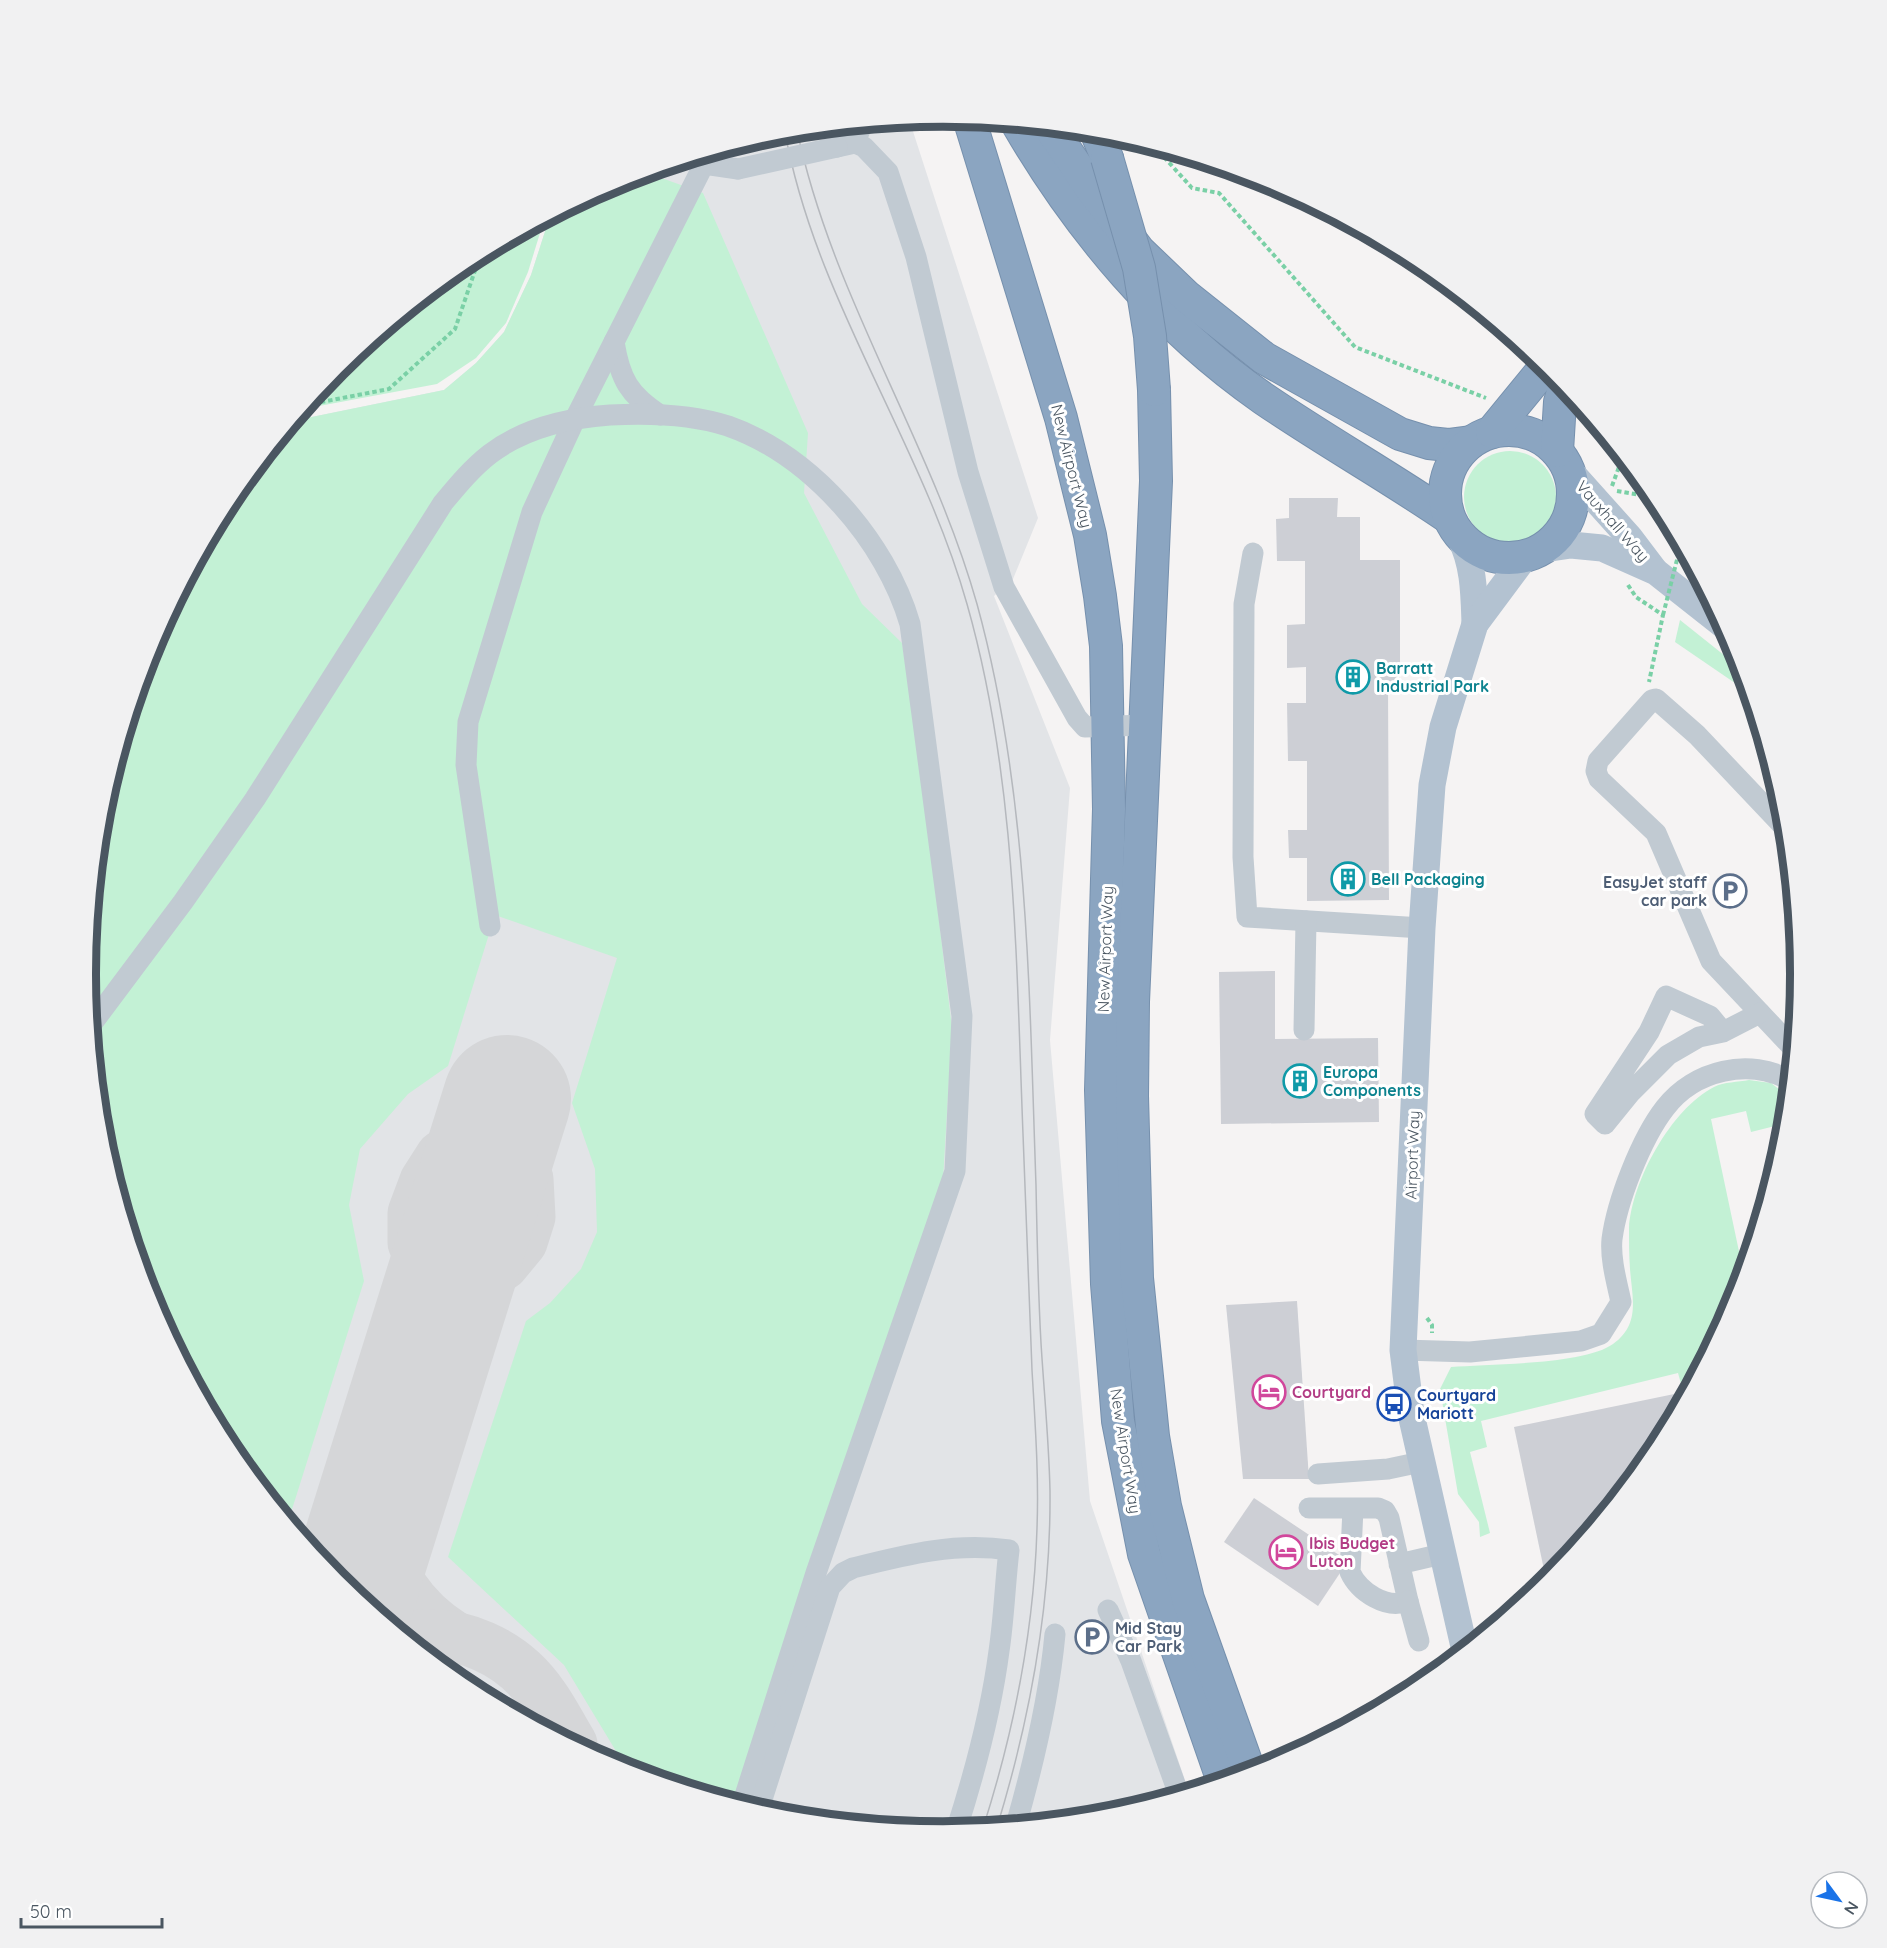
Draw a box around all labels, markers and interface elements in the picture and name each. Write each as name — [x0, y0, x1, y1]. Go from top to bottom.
street label: New Airport Way — [1047, 402, 1097, 530]
street label: Vauxhall Way — [1572, 476, 1654, 566]
place label: Barratt Industrial Park — [1376, 658, 1489, 696]
building icon: Barratt Industrial Park — [1335, 659, 1371, 695]
building icon: Bell Packaging — [1330, 861, 1366, 897]
place label: Bell Packaging — [1371, 869, 1485, 889]
place label: EasyJet staff car park — [1603, 872, 1707, 910]
parking icon: EasyJet staff car park — [1712, 873, 1748, 909]
street label: New Airport Way — [1093, 885, 1117, 1013]
place label: Europa Components — [1323, 1062, 1421, 1100]
building icon: Europa Components — [1282, 1063, 1318, 1099]
street label: Airport Way — [1400, 1110, 1424, 1200]
hotel icon: Courtyard — [1251, 1374, 1287, 1410]
place label: Courtyard — [1292, 1382, 1371, 1402]
place label: Courtyard Mariott — [1417, 1385, 1496, 1423]
bus stop icon: Courtyard Mariott — [1376, 1386, 1412, 1422]
street label: New Airport Way — [1106, 1387, 1146, 1515]
place label: Ibis Budget Luton — [1309, 1533, 1395, 1571]
hotel icon: Ibis Budget Luton — [1268, 1534, 1304, 1570]
place label: Mid Stay Car Park — [1115, 1618, 1182, 1656]
parking icon: Mid Stay Car Park — [1074, 1619, 1110, 1655]
north arrow — [1809, 1870, 1869, 1930]
scale bar — [21, 1891, 162, 1929]
text: N — [1840, 1898, 1863, 1919]
text: 50 m — [30, 1900, 72, 1923]

